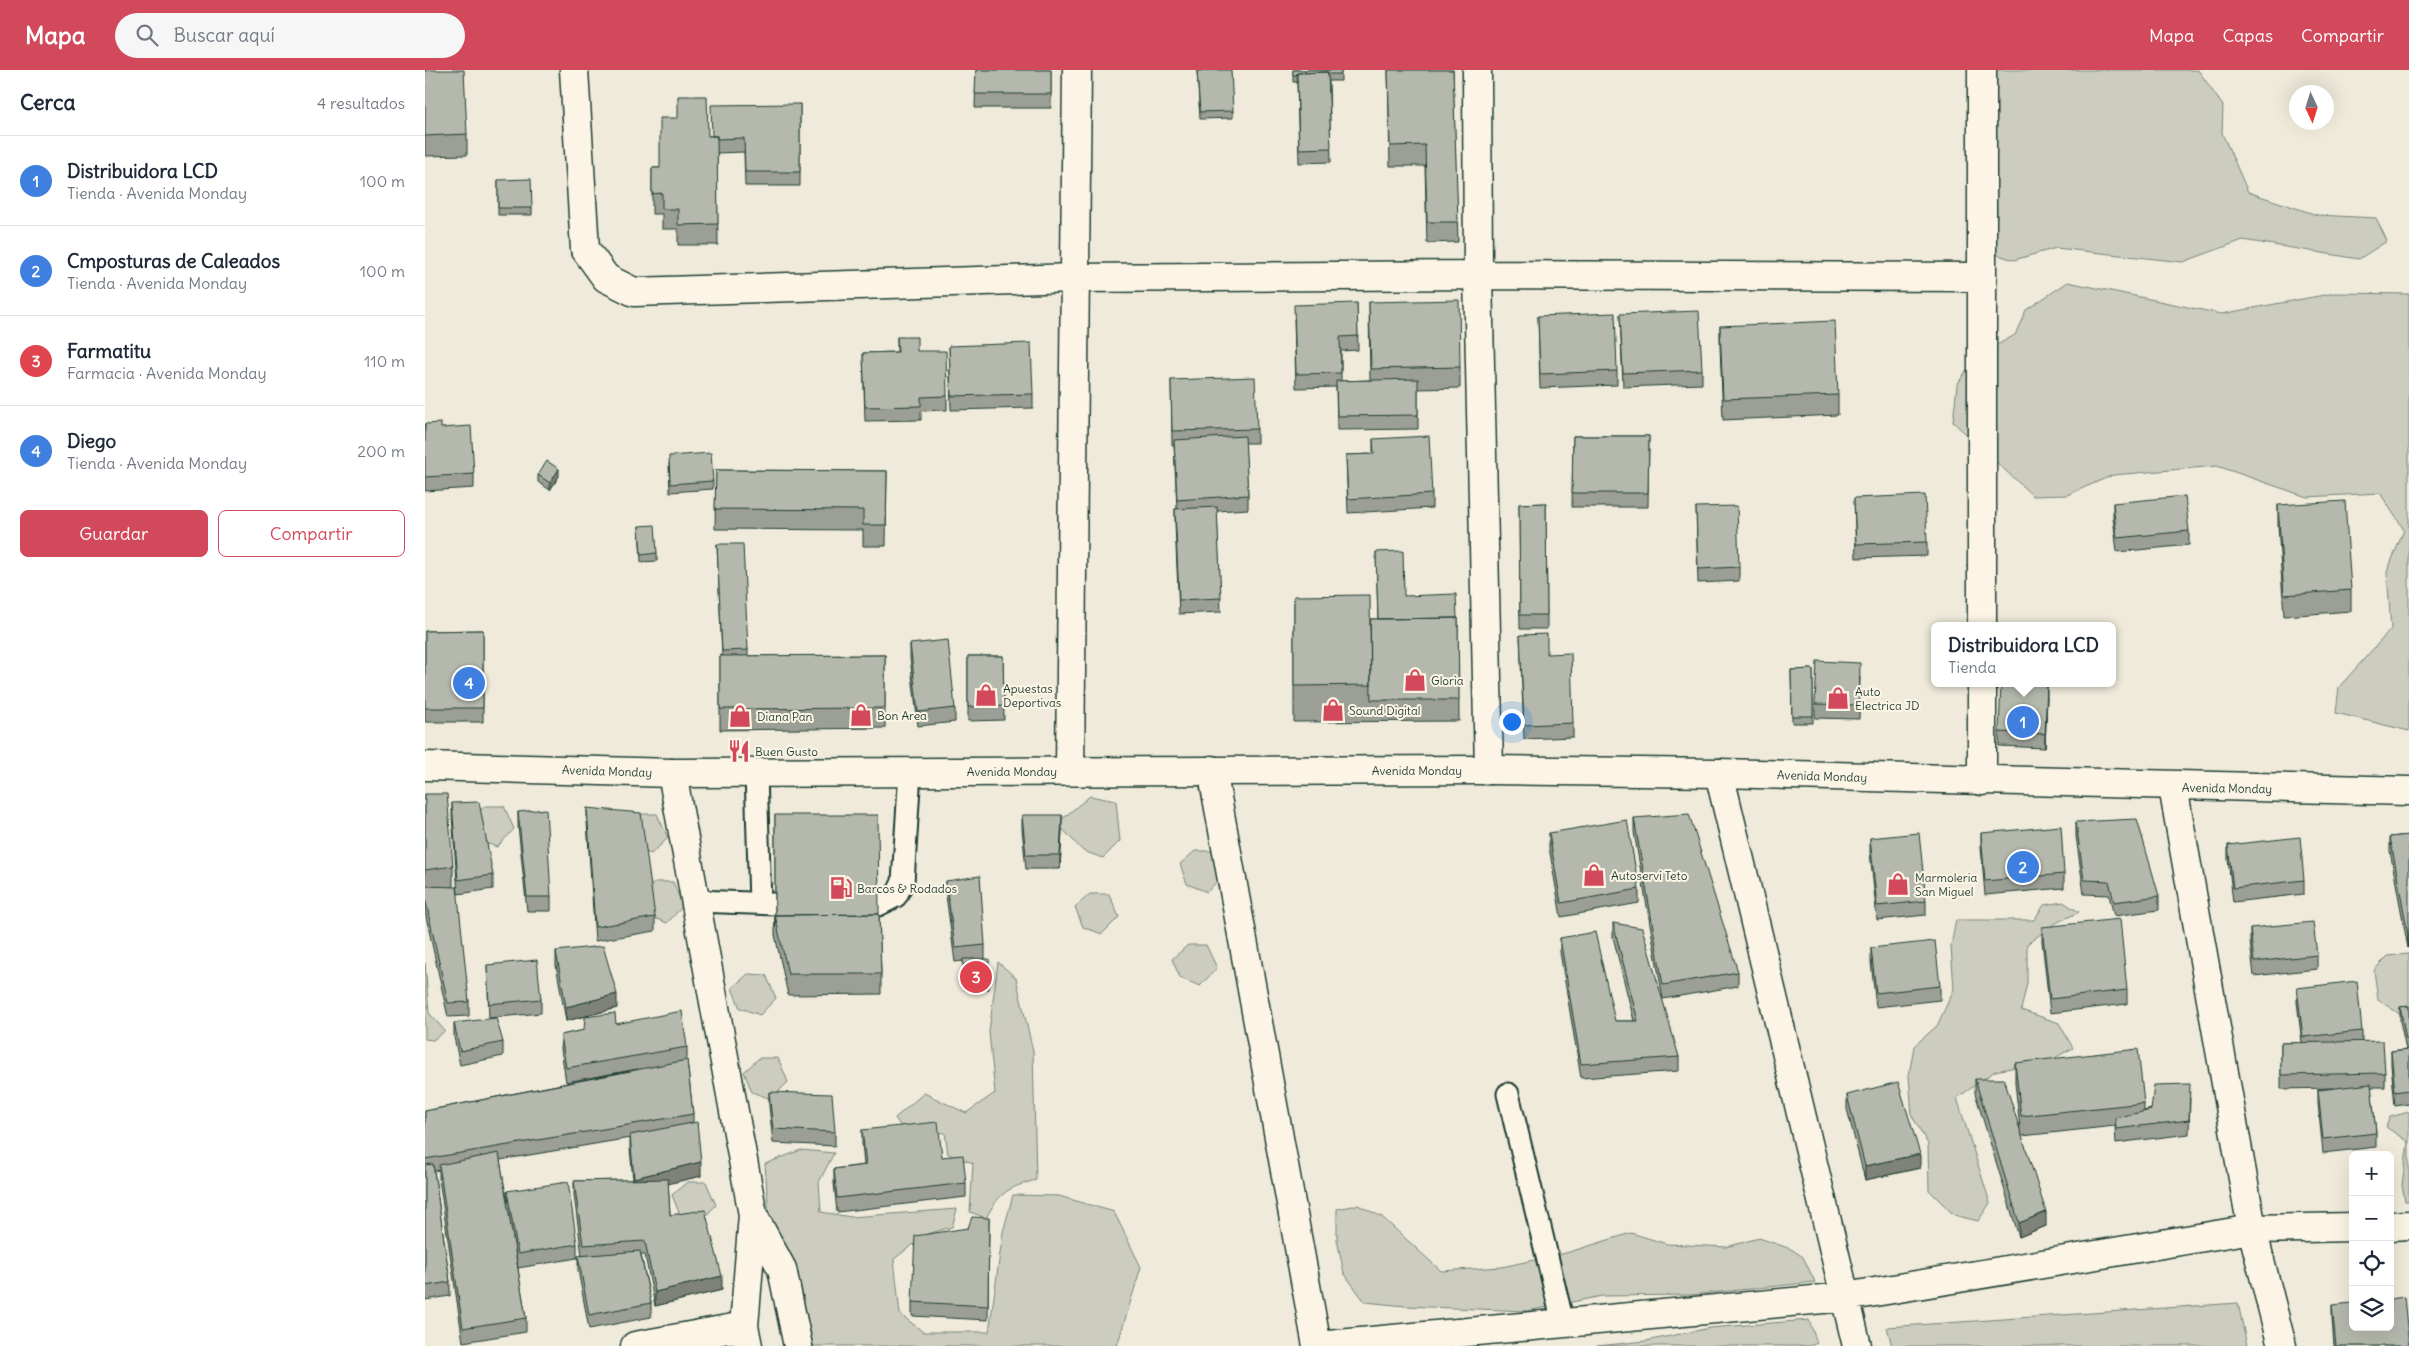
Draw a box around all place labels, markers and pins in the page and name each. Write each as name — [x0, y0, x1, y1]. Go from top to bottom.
pin: 4 — [453, 664, 485, 702]
shop icon: Gloria — [1402, 667, 1428, 693]
place label: Gloria — [1431, 673, 1464, 688]
place label: Apuestas Deportivas — [1003, 681, 1061, 710]
shop icon: Apuestas Deportivas — [973, 682, 999, 708]
place label: Auto Electrica JD — [1855, 684, 1919, 713]
shop icon: Auto Electrica JD — [1825, 685, 1851, 711]
shop icon: Sound Digital — [1320, 697, 1346, 723]
shop icon: Bon Area — [848, 702, 874, 728]
shop icon: Diana Pan — [727, 703, 753, 729]
place label: Sound Digital — [1349, 703, 1420, 718]
pin: 1 — [2007, 703, 2039, 741]
place label: Bon Area — [877, 708, 927, 723]
place label: Diana Pan — [757, 709, 812, 724]
restaurant icon: Buen Gusto — [726, 738, 752, 764]
place label: Buen Gusto — [755, 744, 818, 759]
pin: 2 — [2007, 848, 2039, 886]
shop icon: Autoservi Teto — [1581, 862, 1607, 888]
place label: Autoservi Teto — [1611, 868, 1688, 883]
place label: Marmoleria San Miguel — [1915, 870, 1977, 899]
shop icon: Marmoleria San Miguel — [1885, 871, 1911, 897]
fuel station icon: Barcos & Rodados — [828, 875, 854, 901]
place label: Barcos & Rodados — [857, 881, 957, 896]
pin: 3 — [960, 958, 992, 996]

